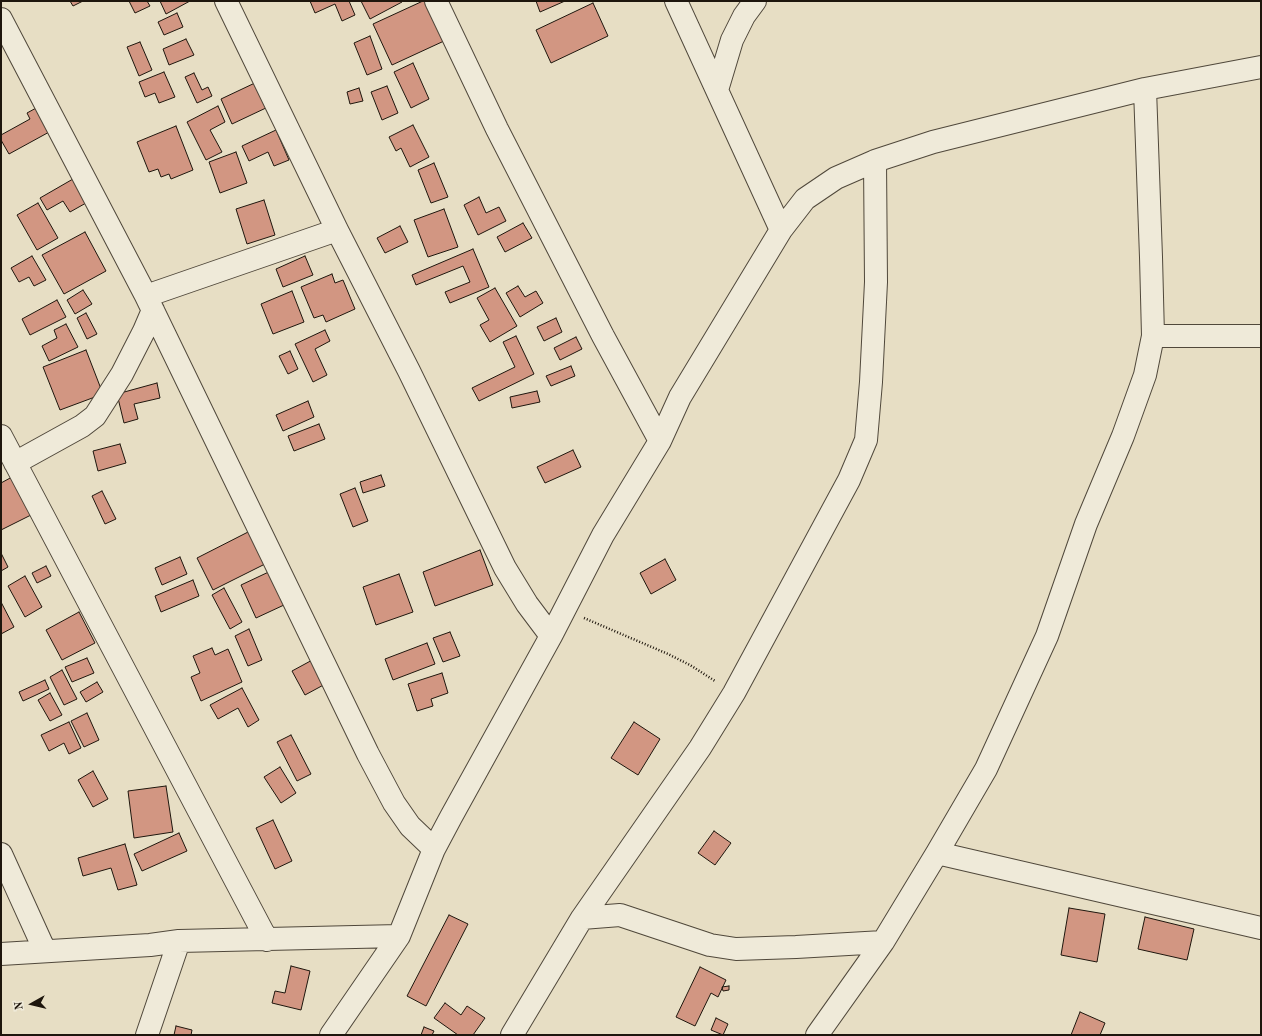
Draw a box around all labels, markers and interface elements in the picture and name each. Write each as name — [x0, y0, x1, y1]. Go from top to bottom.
north arrow — [12, 984, 52, 1024]
text: N — [14, 1001, 26, 1011]

